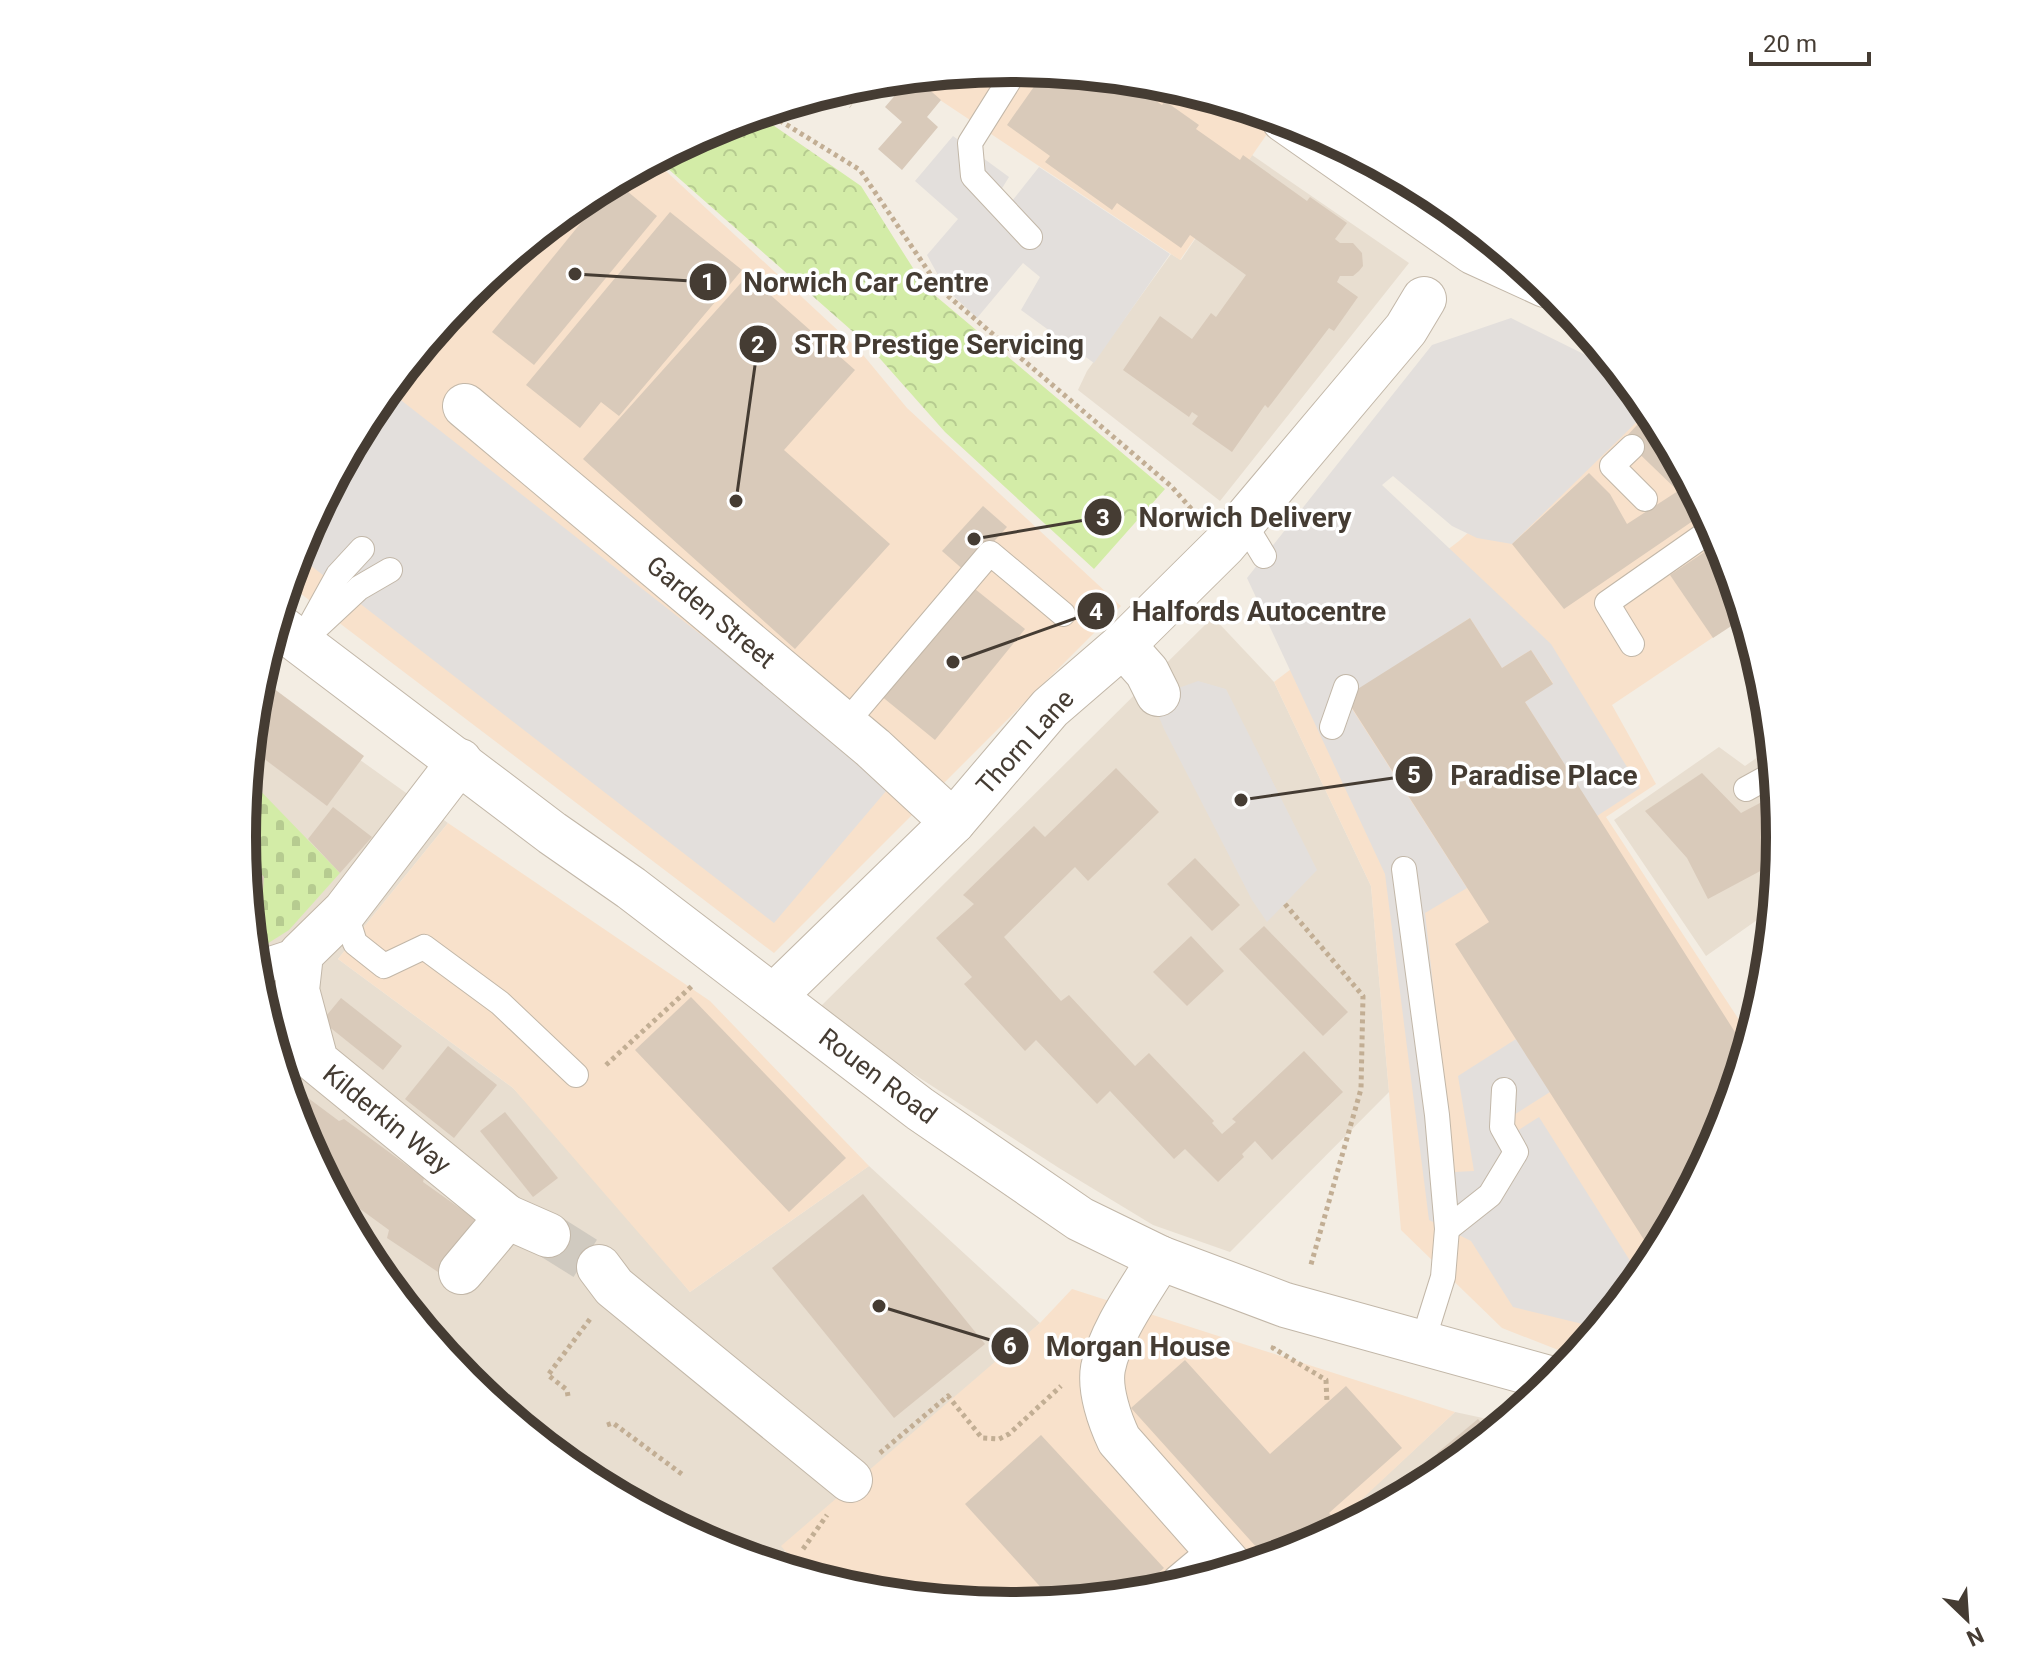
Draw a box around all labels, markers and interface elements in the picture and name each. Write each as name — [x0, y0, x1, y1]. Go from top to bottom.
scale bar — [1751, 16, 1869, 66]
text: 20 m — [1763, 30, 1817, 58]
callout: Norwich Car Centre — [688, 256, 1005, 308]
text: Norwich Car Centre — [743, 266, 989, 299]
text: 1 — [701, 268, 715, 296]
callout: STR Prestige Servicing — [738, 318, 1100, 370]
text: STR Prestige Servicing — [794, 328, 1084, 361]
text: 2 — [751, 331, 765, 359]
callout: Norwich Delivery — [1083, 491, 1368, 543]
text: Norwich Delivery — [1138, 501, 1352, 534]
text: 3 — [1096, 504, 1110, 532]
street label: Garden Street — [641, 550, 781, 674]
callout: Halfords Autocentre — [1076, 585, 1402, 637]
text: Halfords Autocentre — [1132, 595, 1386, 628]
text: 4 — [1089, 598, 1103, 626]
street label: Thorn Lane — [970, 683, 1080, 801]
callout: Paradise Place — [1394, 749, 1653, 801]
text: Paradise Place — [1450, 759, 1638, 792]
text: 5 — [1407, 761, 1421, 789]
street label: Rouen Road — [813, 1022, 943, 1130]
street label: Kilderkin Way — [317, 1058, 457, 1180]
callout: Morgan House — [990, 1320, 1246, 1372]
text: Morgan House — [1046, 1330, 1230, 1363]
text: 6 — [1003, 1332, 1017, 1360]
north arrow — [1927, 1579, 2007, 1659]
text: N — [1963, 1622, 1988, 1651]

